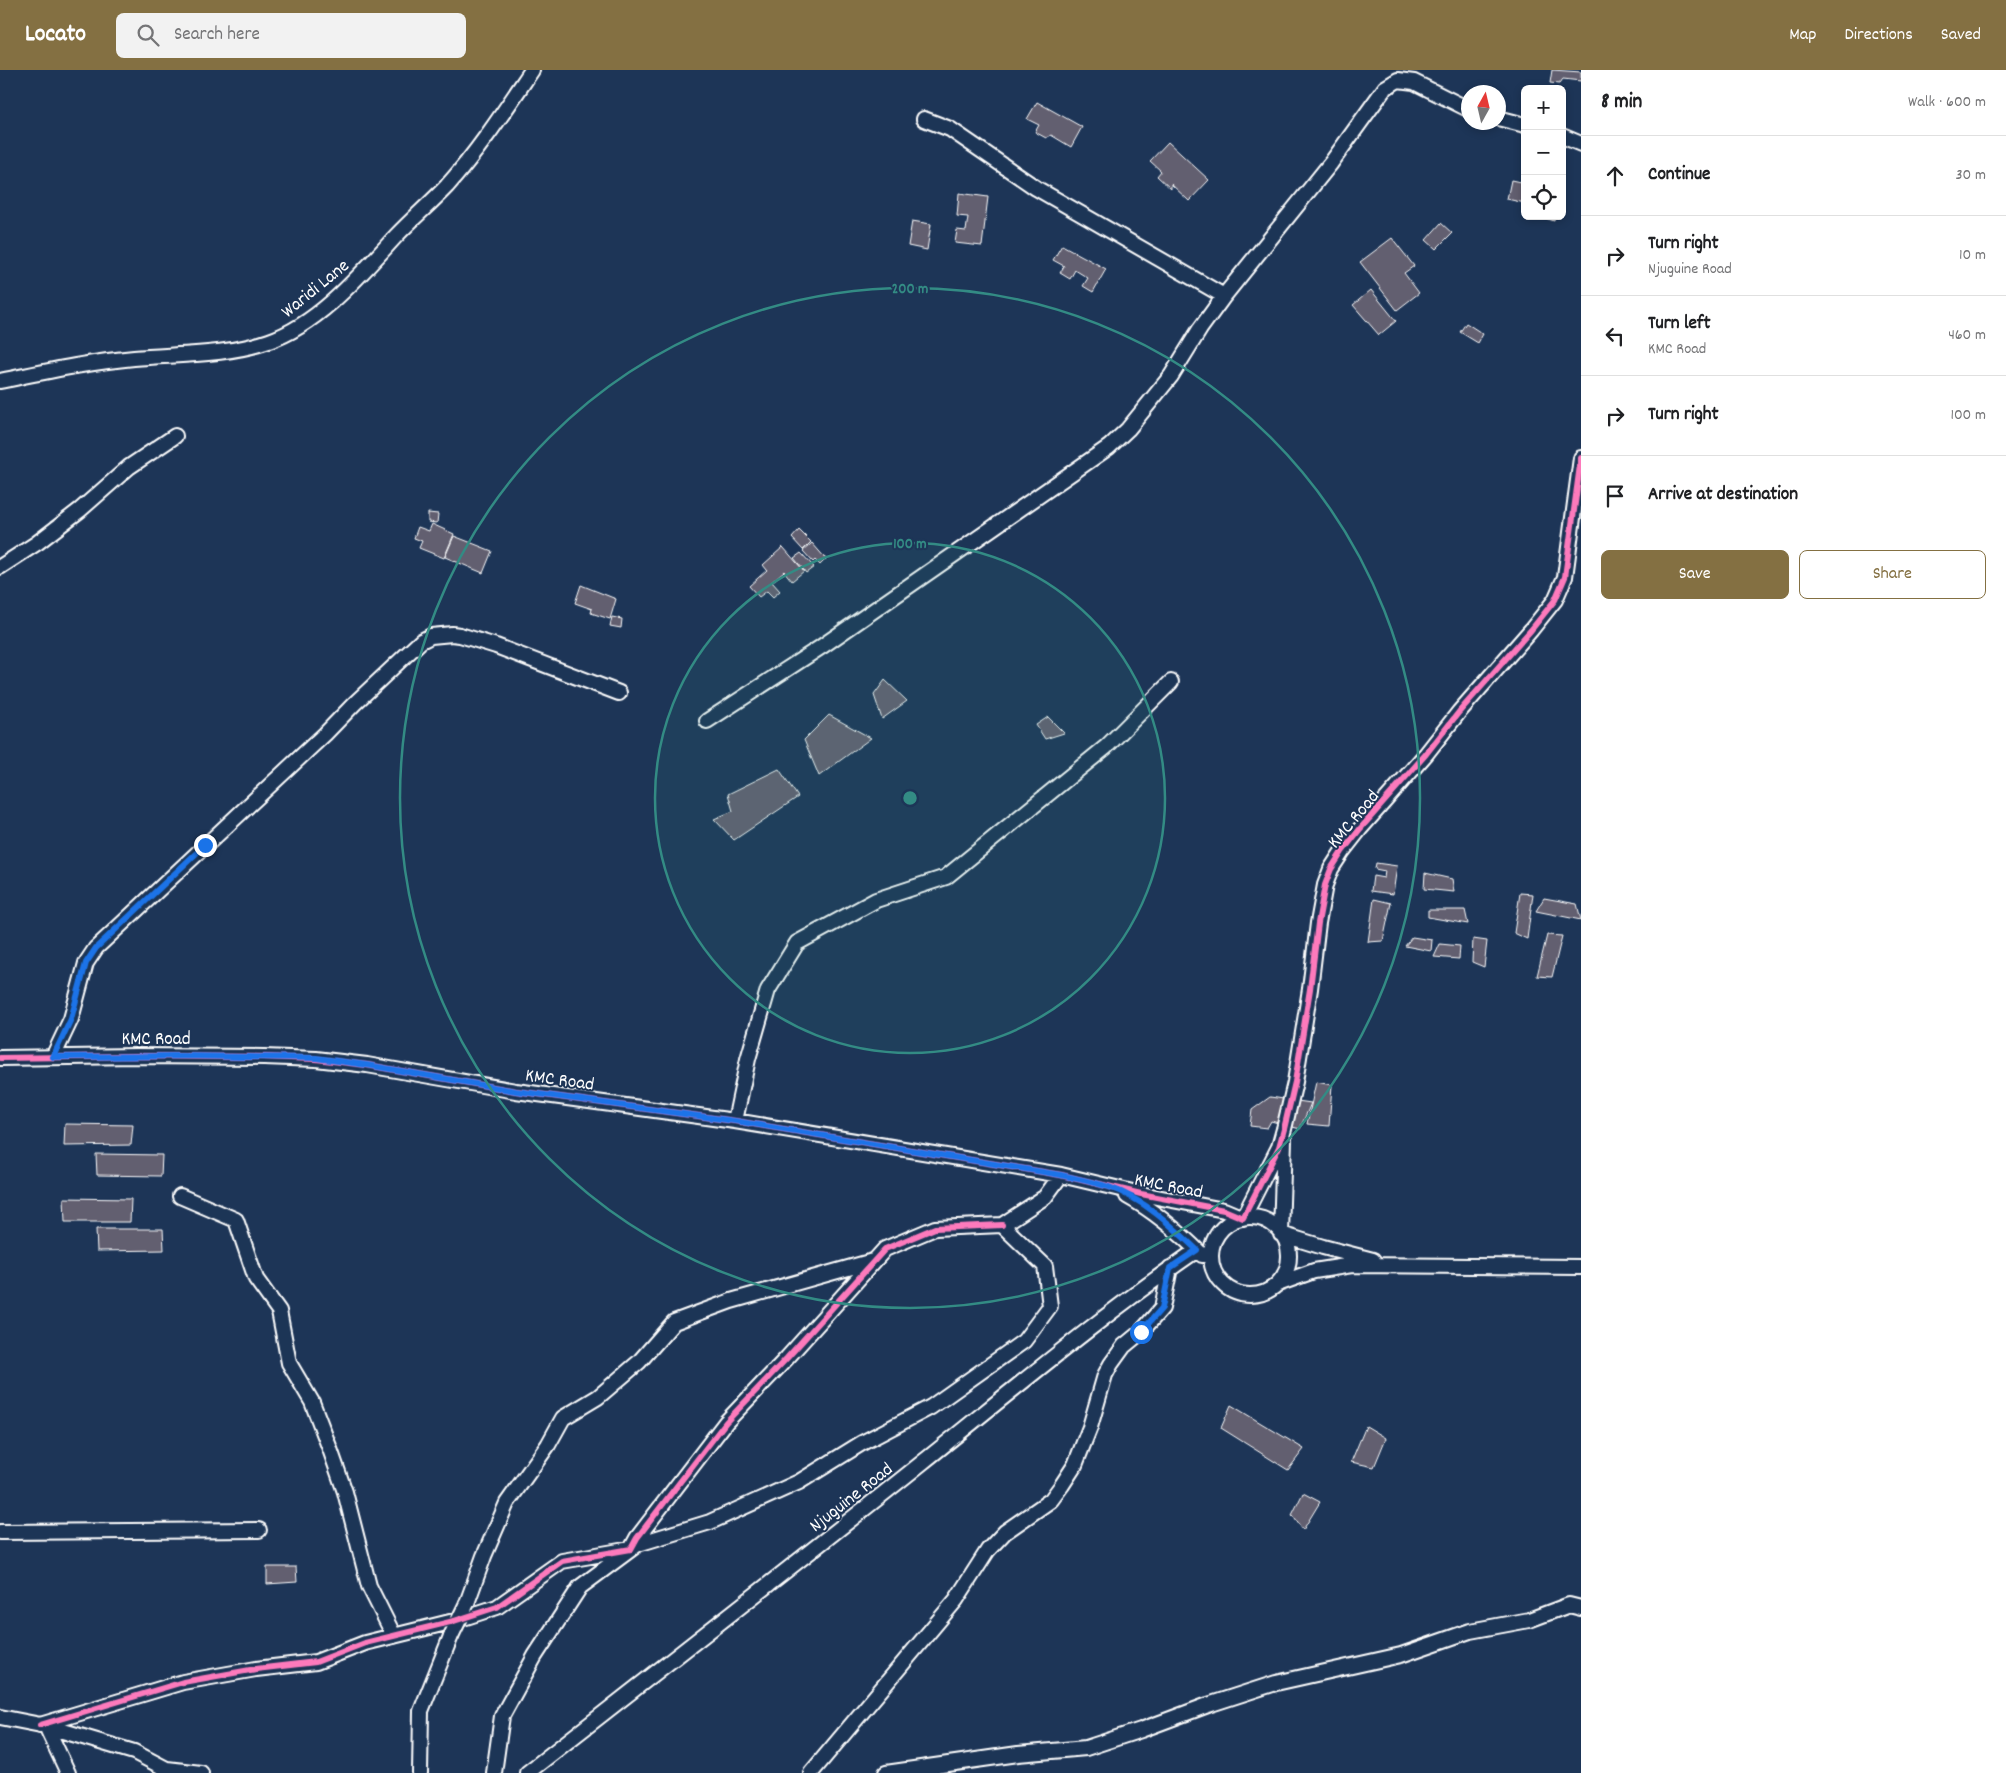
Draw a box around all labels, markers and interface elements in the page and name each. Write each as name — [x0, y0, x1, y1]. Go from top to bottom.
search box — [116, 13, 466, 58]
text: Locato — [25, 18, 86, 52]
icon: search — [134, 21, 162, 49]
text: Search here — [174, 22, 260, 49]
text: Map — [1789, 23, 1816, 48]
text: Directions — [1844, 23, 1913, 48]
text: Saved — [1941, 23, 1981, 48]
north arrow — [1461, 85, 1506, 130]
map controls — [1521, 85, 1566, 220]
button: + — [1521, 85, 1566, 130]
text: 8 min — [1601, 88, 1642, 118]
text: Walk · 600 m — [1908, 91, 1986, 114]
button: − — [1521, 130, 1566, 175]
icon: ahead — [1601, 162, 1629, 190]
text: Continue — [1648, 162, 1710, 189]
text: 30 m — [1956, 164, 1986, 187]
button: locate — [1521, 175, 1566, 220]
text: Turn right — [1648, 231, 1719, 258]
icon: right — [1601, 242, 1629, 270]
text: 10 m — [1959, 244, 1986, 267]
street label: Waridi Lane — [276, 254, 356, 326]
text: Njuguine Road — [1648, 258, 1732, 281]
text: 200 m — [892, 279, 928, 301]
text: Turn left — [1648, 311, 1711, 338]
icon: left — [1601, 322, 1629, 350]
text: 460 m — [1948, 324, 1986, 347]
text: KMC Road — [1648, 338, 1706, 361]
icon: right — [1601, 402, 1629, 430]
text: Turn right — [1648, 402, 1719, 429]
text: 100 m — [1950, 404, 1986, 427]
icon: arrive — [1601, 482, 1629, 510]
text: Arrive at destination — [1648, 482, 1798, 509]
text: 100 m — [893, 534, 927, 556]
button: Save — [1601, 550, 1789, 599]
button: Share — [1799, 550, 1986, 599]
street label: KMC Road — [1322, 785, 1387, 855]
centre of rings — [901, 789, 919, 807]
route end — [194, 834, 217, 857]
street label: KMC Road — [121, 1027, 191, 1054]
street label: KMC Road — [523, 1063, 596, 1100]
street label: KMC Road — [1132, 1168, 1205, 1207]
route start — [1130, 1321, 1153, 1344]
street label: Njuguine Road — [805, 1457, 900, 1540]

